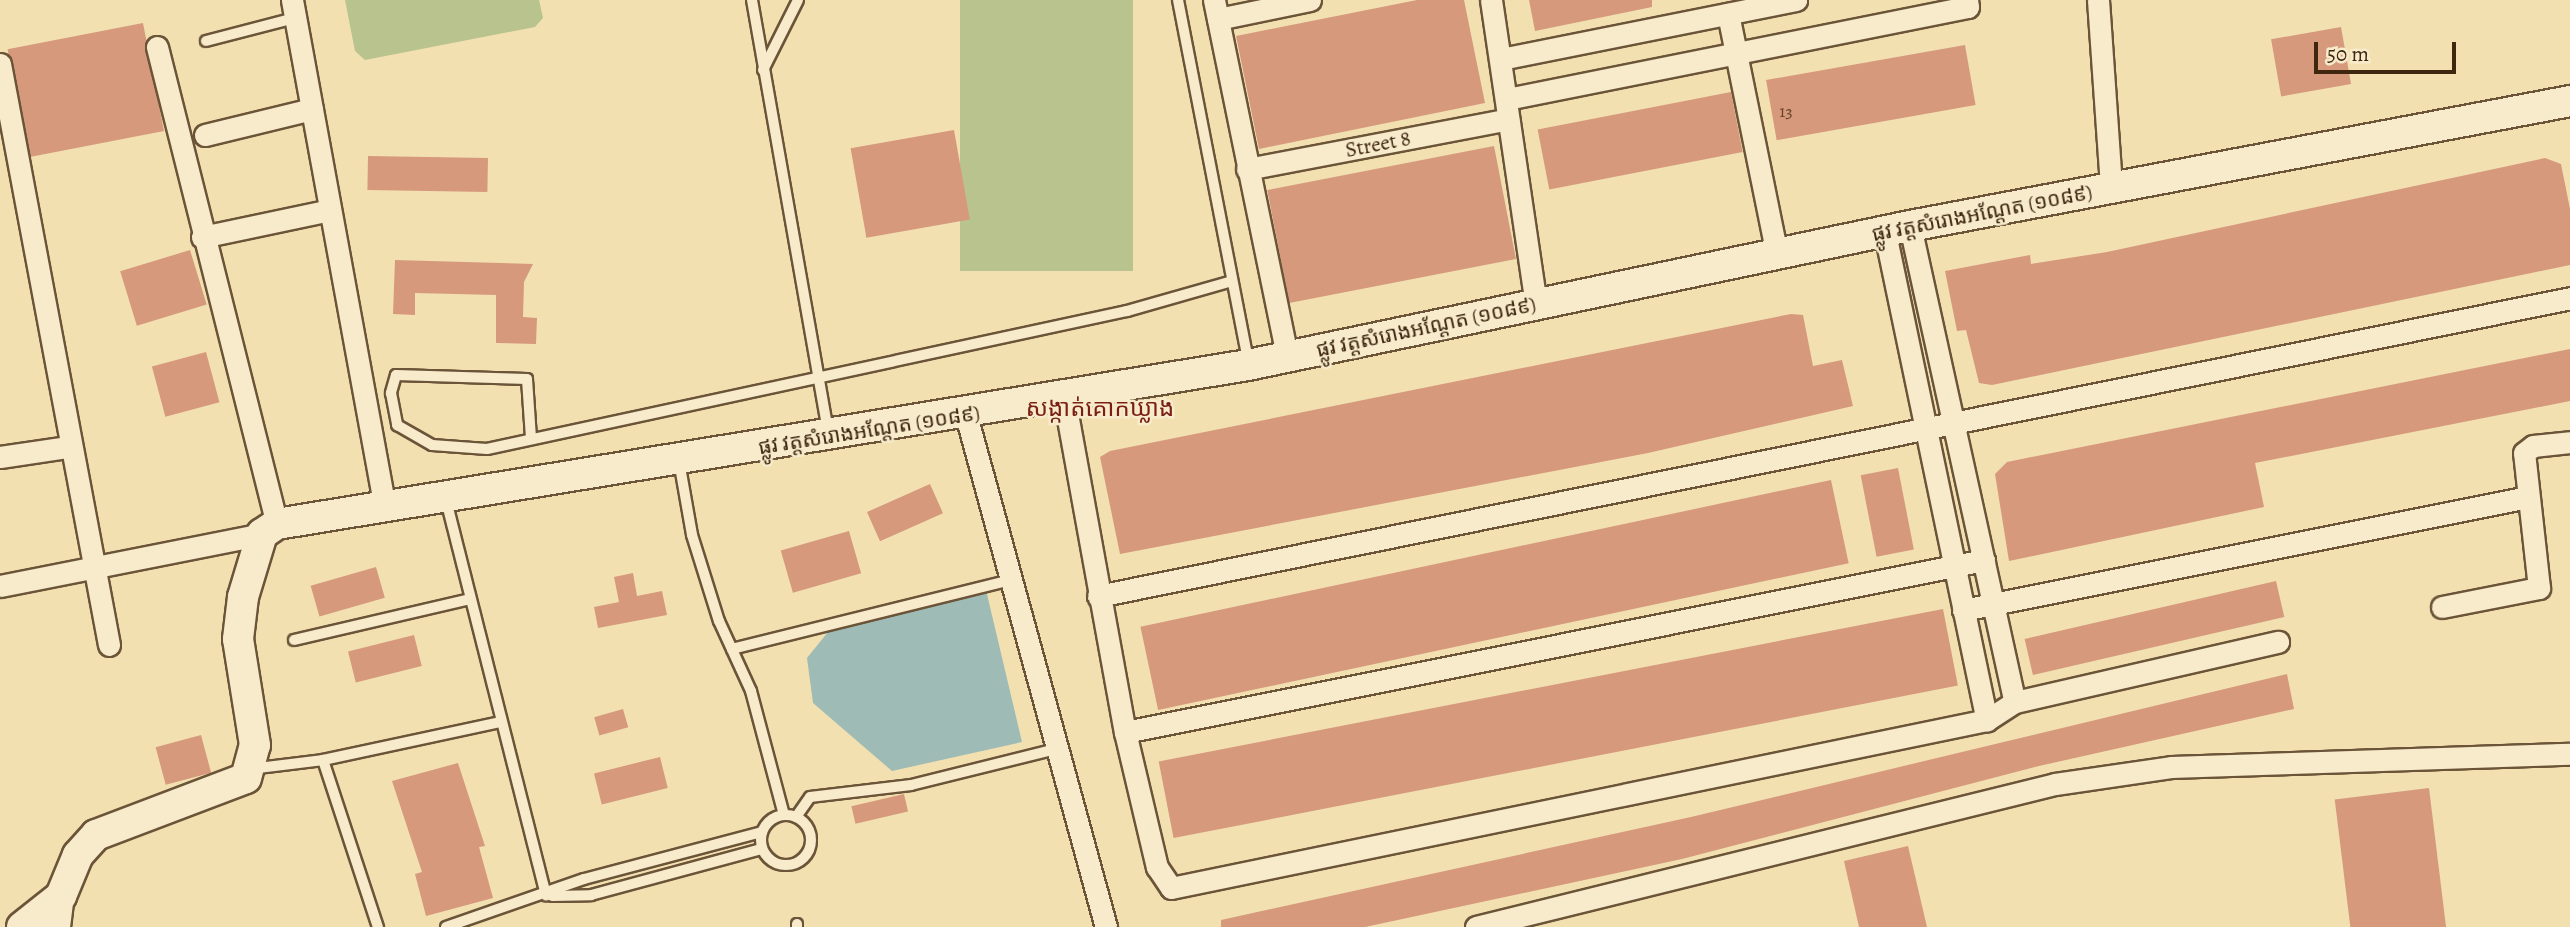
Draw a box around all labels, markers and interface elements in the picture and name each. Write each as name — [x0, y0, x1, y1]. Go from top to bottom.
scale bar — [2318, 28, 2460, 72]
text: 50 m — [2327, 40, 2369, 68]
house number: 13 — [1779, 100, 1793, 122]
street label: Street 8 — [1343, 125, 1413, 163]
street label: ផ្លូវ វត្តសំរោងអណ្ដែត (១០៨៩) — [1870, 179, 2094, 247]
street label: ផ្លូវ វត្តសំរោងអណ្ដែត (១០៨៩) — [1314, 291, 1538, 363]
district label: សង្កាត់គោកឃ្លាង — [1026, 395, 1174, 423]
street label: ផ្លូវ វត្តសំរោងអណ្ដែត (១០៨៩) — [756, 400, 982, 460]

